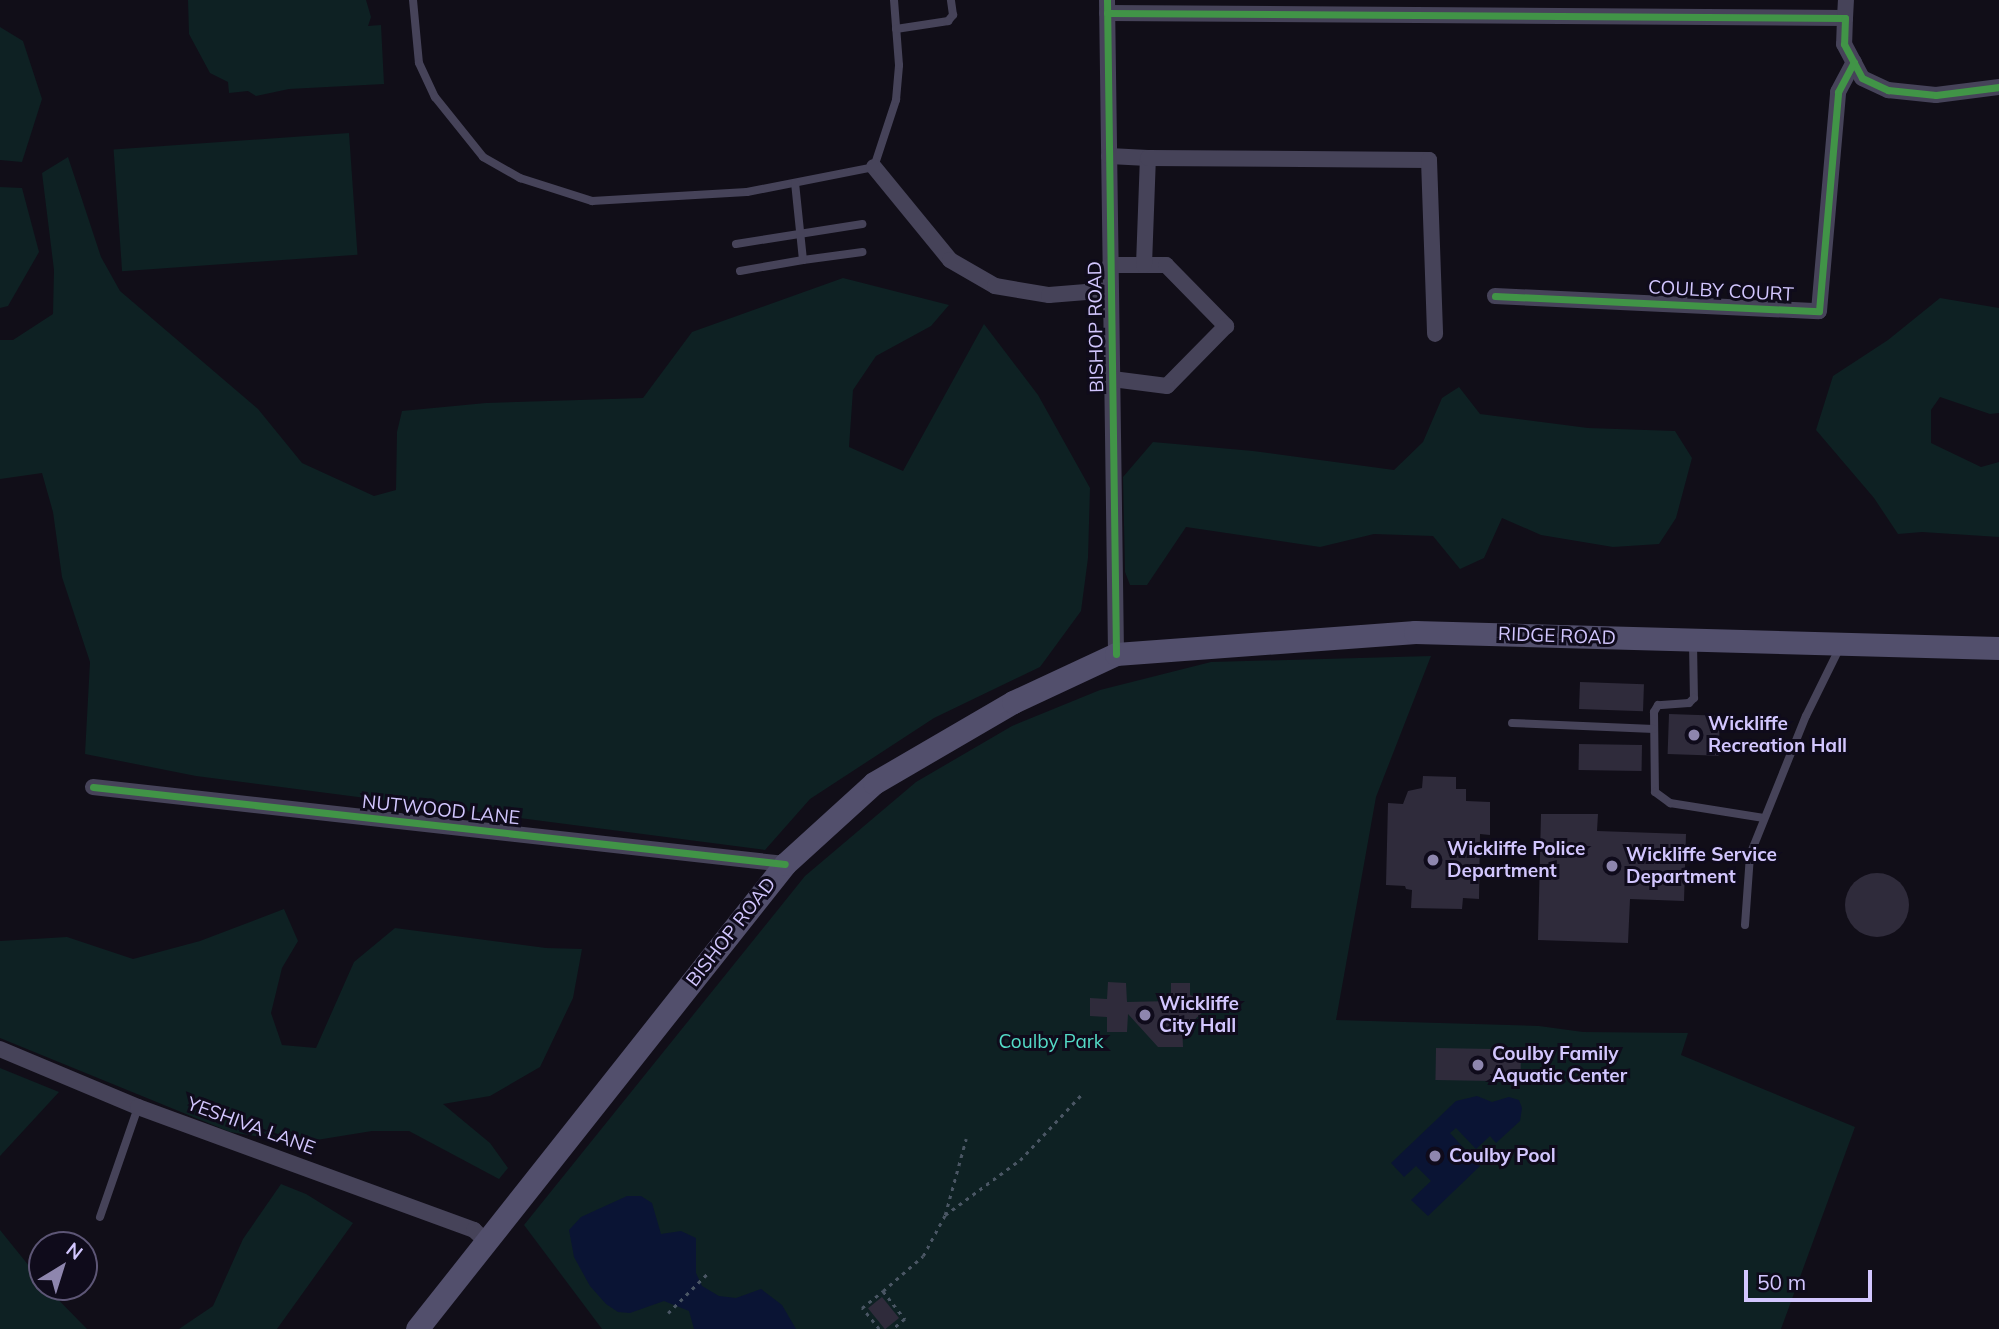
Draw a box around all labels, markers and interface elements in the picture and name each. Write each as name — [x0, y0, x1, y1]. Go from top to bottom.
street label: BISHOP ROAD — [1083, 261, 1109, 393]
street label: COULBY COURT — [1648, 276, 1794, 306]
street label: RIDGE ROAD — [1498, 623, 1616, 649]
place label: Wickliffe Recreation Hall — [1708, 713, 1847, 757]
marker: Wickliffe Recreation Hall — [1686, 727, 1702, 743]
street label: NUTWOOD LANE — [361, 790, 521, 830]
place label: Wickliffe Police Department — [1447, 838, 1585, 882]
place label: Wickliffe Service Department — [1626, 844, 1777, 888]
marker: Wickliffe Police Department — [1425, 852, 1441, 868]
marker: Wickliffe Service Department — [1604, 858, 1620, 874]
street label: BISHOP ROAD — [681, 873, 781, 991]
place label: Wickliffe City Hall — [1159, 993, 1239, 1037]
marker: Wickliffe City Hall — [1137, 1007, 1153, 1023]
park label: Coulby Park — [999, 1031, 1103, 1053]
place label: Coulby Family Aquatic Center — [1492, 1043, 1627, 1087]
marker: Coulby Family Aquatic Center — [1470, 1057, 1486, 1073]
street label: YESHIVA LANE — [184, 1092, 318, 1160]
place label: Coulby Pool — [1449, 1145, 1556, 1167]
marker: Coulby Pool — [1427, 1148, 1443, 1164]
north arrow — [28, 1231, 98, 1301]
text: N — [62, 1237, 88, 1265]
scale bar — [1747, 1256, 1875, 1300]
text: 50 m — [1757, 1269, 1806, 1295]

